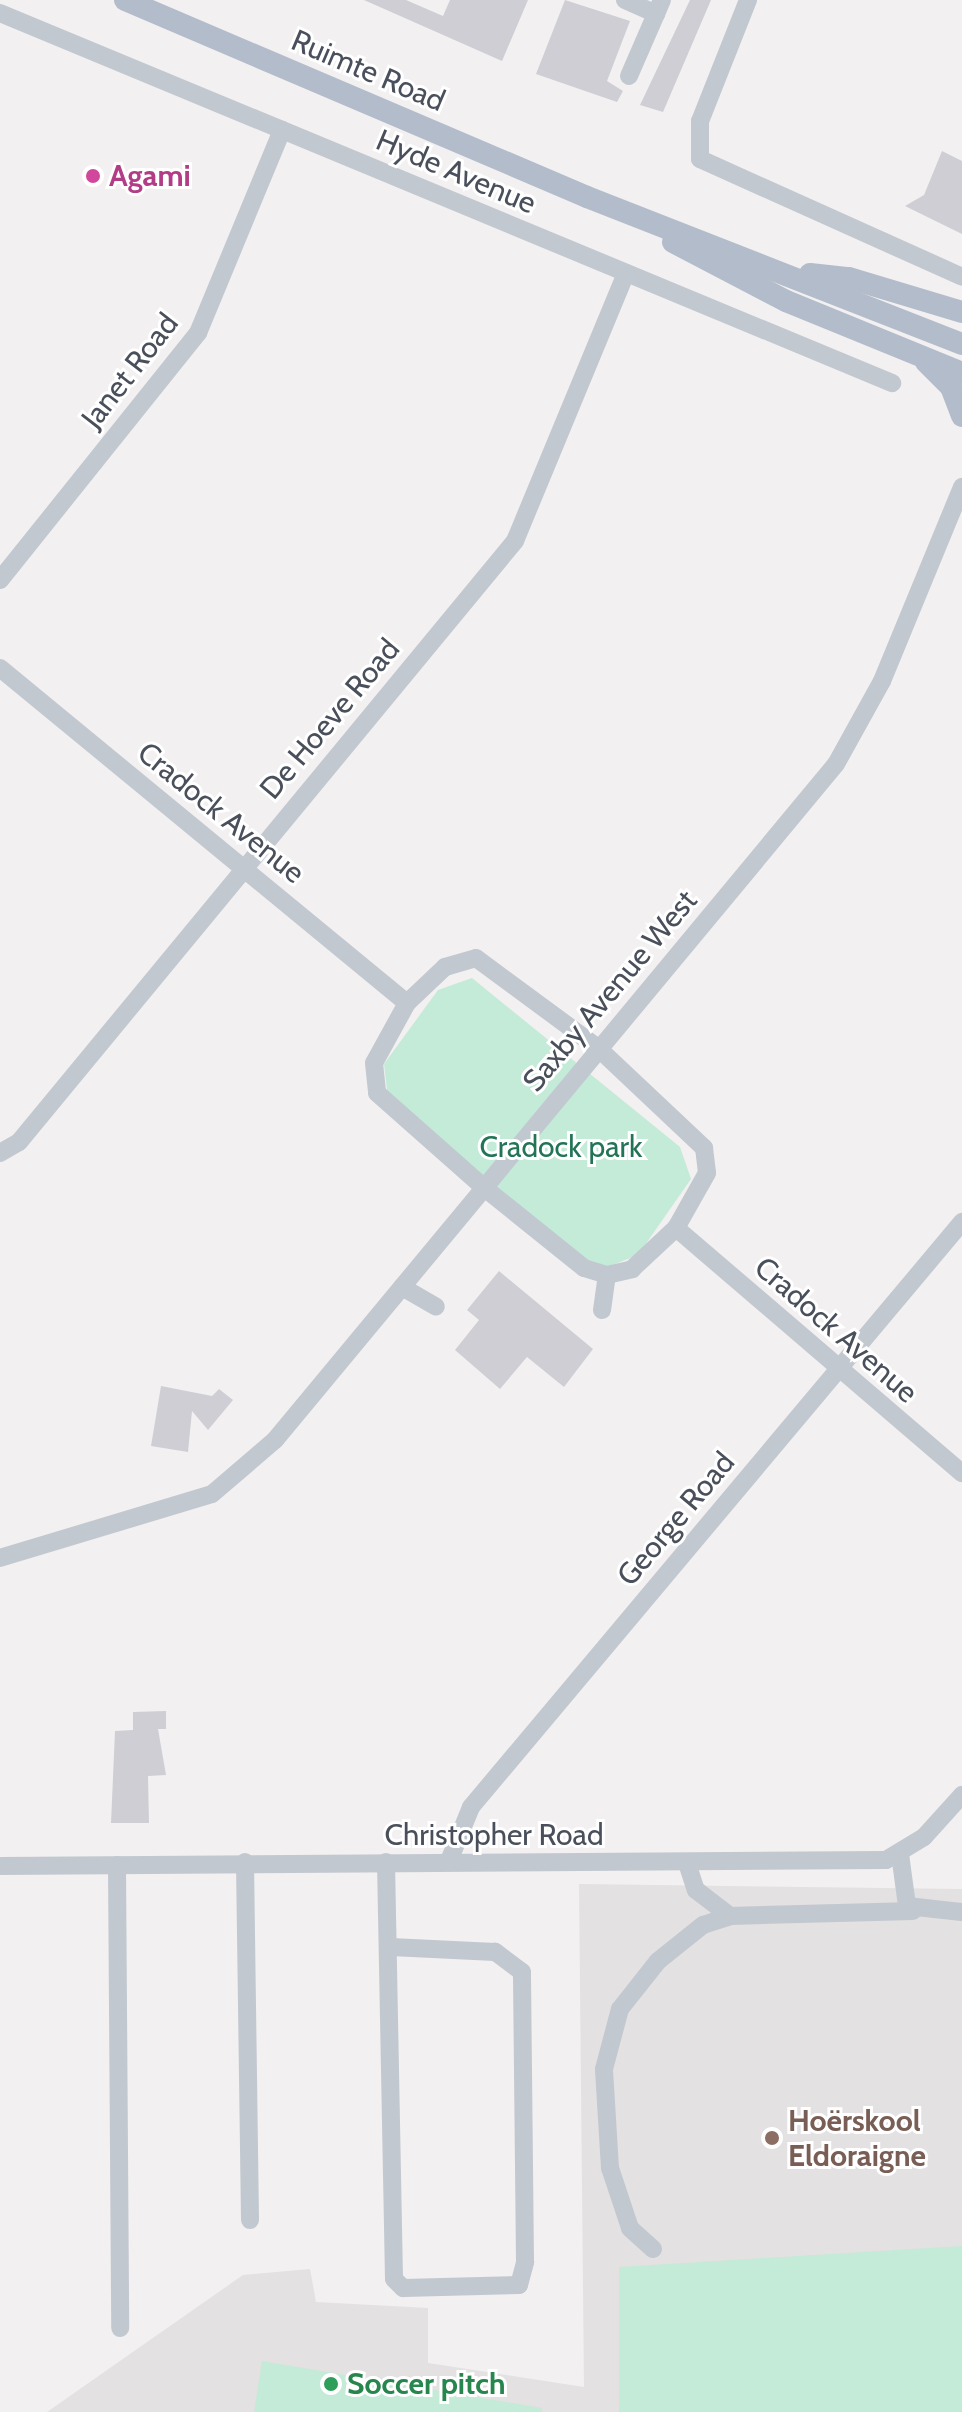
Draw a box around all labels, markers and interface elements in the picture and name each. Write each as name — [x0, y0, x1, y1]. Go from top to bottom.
street label: Ruimte Road — [286, 23, 450, 119]
street label: Hyde Avenue — [371, 122, 541, 222]
place label: Agami — [109, 158, 191, 194]
marker: Agami — [84, 167, 102, 185]
street label: Janet Road — [74, 306, 186, 436]
street label: De Hoeve Road — [253, 632, 407, 806]
street label: Cradock Avenue — [130, 735, 312, 891]
street label: Saxby Avenue West — [515, 883, 705, 1099]
park label: Cradock park — [480, 1129, 642, 1165]
street label: Cradock Avenue — [747, 1249, 925, 1411]
street label: George Road — [610, 1445, 742, 1593]
street label: Christopher Road — [384, 1817, 604, 1853]
place label: Hoërskool Eldoraigne — [788, 2103, 926, 2174]
marker: Hoërskool Eldoraigne — [763, 2129, 781, 2147]
place label: Soccer pitch — [347, 2366, 506, 2402]
marker: Soccer pitch — [322, 2375, 340, 2393]

